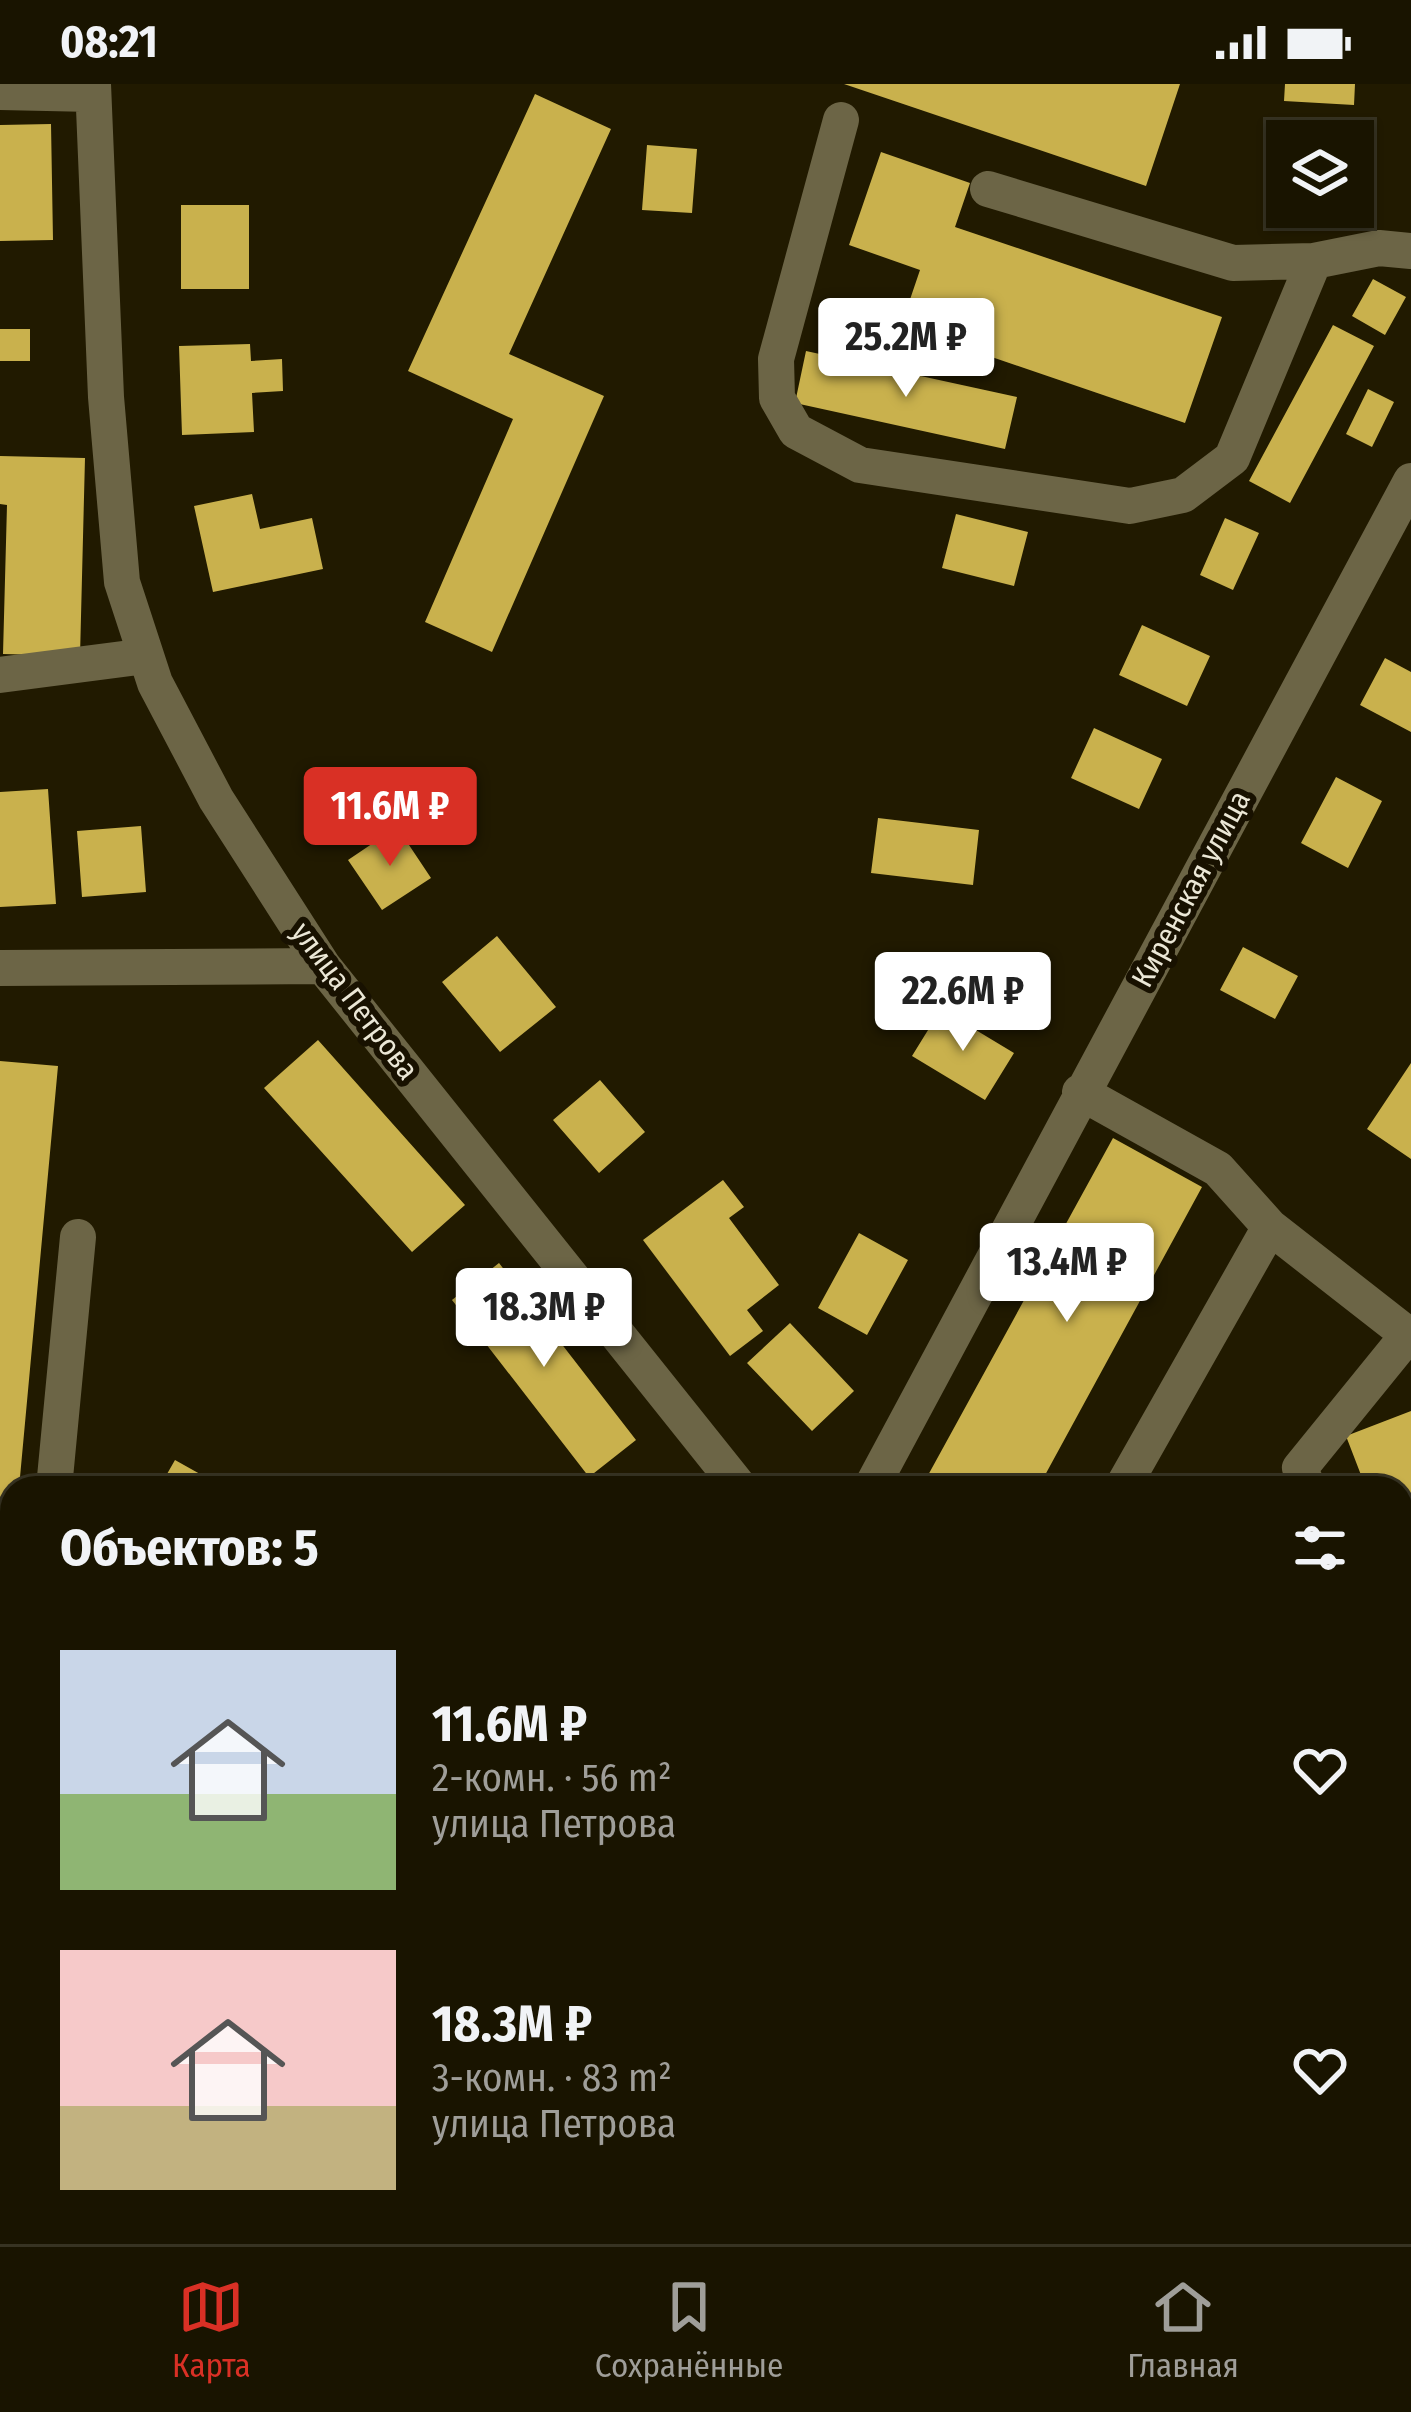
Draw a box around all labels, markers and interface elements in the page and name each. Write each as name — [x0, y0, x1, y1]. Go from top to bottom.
text: 08:21 — [60, 15, 158, 69]
map controls — [1266, 120, 1374, 228]
button: layers — [1266, 120, 1374, 228]
pin: 25.2M ₽ — [795, 298, 1017, 400]
text: 25.2M ₽ — [845, 314, 967, 360]
pin: 11.6M ₽ — [279, 767, 501, 869]
text: 11.6M ₽ — [331, 783, 449, 829]
street label: Киренская улица — [1124, 785, 1258, 993]
street label: улица Петрова — [284, 915, 426, 1087]
pin: 22.6M ₽ — [852, 952, 1074, 1054]
text: 22.6M ₽ — [902, 968, 1024, 1014]
pin: 13.4M ₽ — [956, 1223, 1178, 1325]
text: 13.4M ₽ — [1007, 1239, 1127, 1285]
pin: 18.3M ₽ — [433, 1268, 655, 1370]
text: 18.3M ₽ — [483, 1284, 605, 1330]
icon: filters — [1287, 1515, 1353, 1581]
text: Объектов: 5 — [60, 1517, 319, 1579]
text: 11.6M ₽ — [432, 1693, 587, 1755]
icon: home — [156, 1698, 300, 1842]
icon: heart — [1287, 1737, 1353, 1803]
text: 2-комн. · 56 m² — [432, 1755, 672, 1801]
text: улица Петрова — [432, 1801, 676, 1847]
text: 18.3M ₽ — [432, 1993, 592, 2055]
icon: home — [156, 1998, 300, 2142]
icon: heart — [1287, 2037, 1353, 2103]
text: 3-комн. · 83 m² — [432, 2055, 672, 2101]
text: улица Петрова — [432, 2101, 676, 2147]
tab: Карта — [172, 2274, 251, 2386]
tab: Сохранённые — [595, 2274, 783, 2386]
tab: Главная — [1127, 2274, 1239, 2386]

